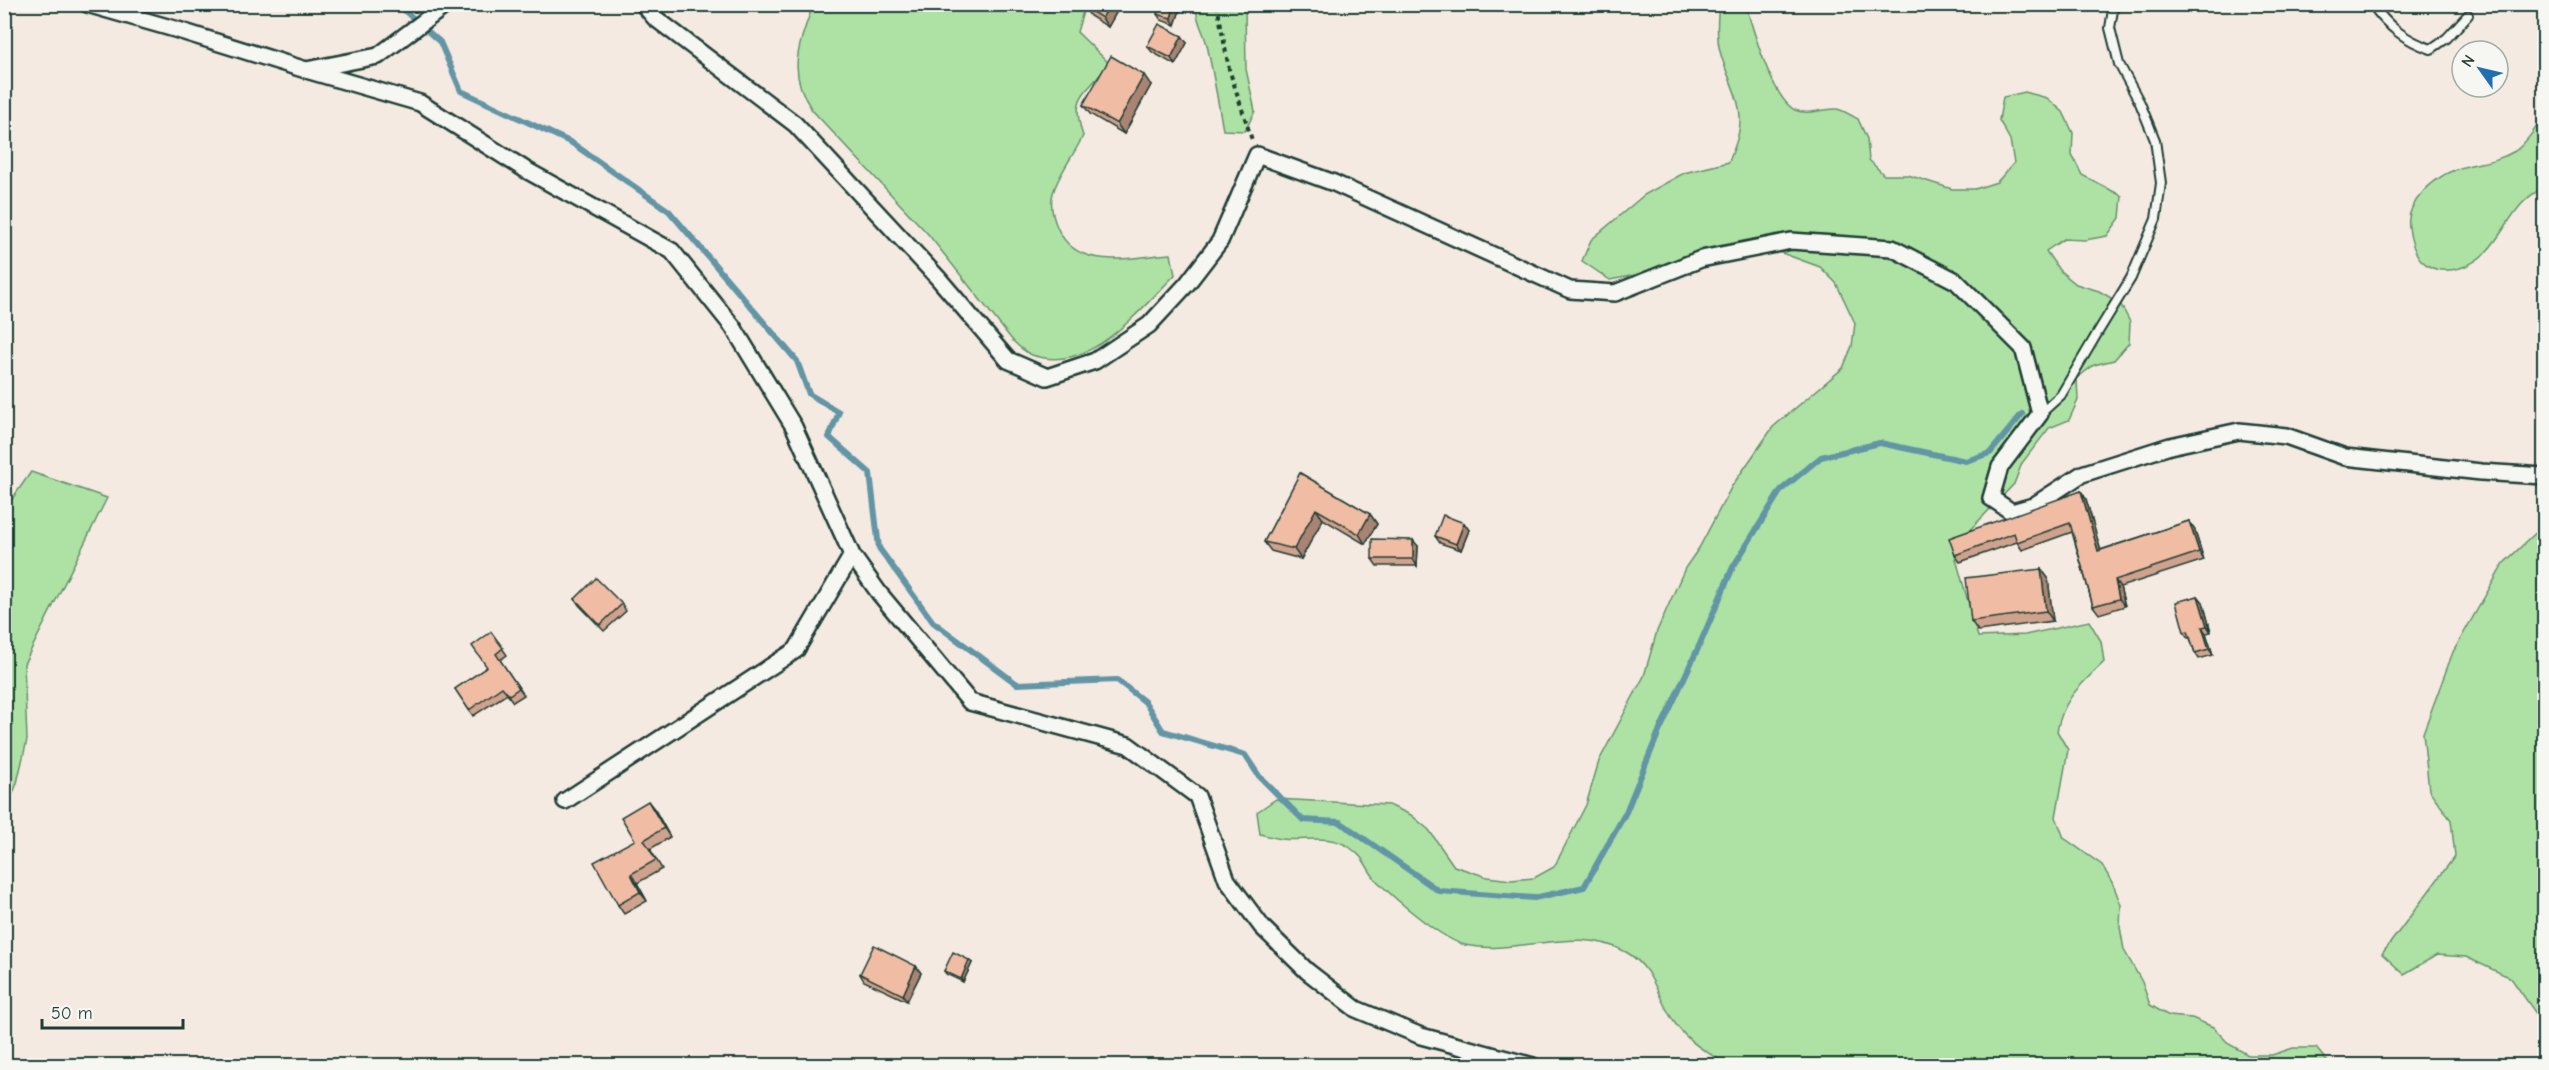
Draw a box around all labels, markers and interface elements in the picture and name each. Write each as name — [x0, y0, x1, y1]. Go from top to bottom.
north arrow — [2450, 39, 2510, 99]
text: N — [2458, 52, 2479, 71]
scale bar — [42, 992, 183, 1030]
text: 50 m — [51, 1003, 93, 1024]

